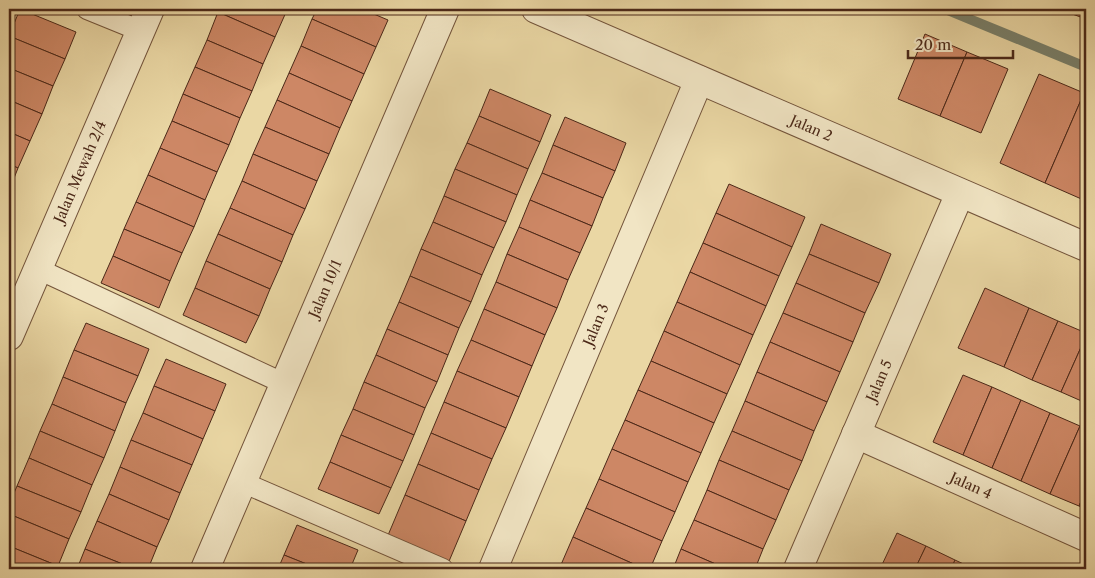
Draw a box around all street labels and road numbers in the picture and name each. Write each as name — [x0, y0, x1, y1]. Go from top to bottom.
street label: Jalan 2 — [786, 110, 835, 145]
street label: Jalan Mewah 2/4 — [49, 118, 110, 227]
street label: Jalan 10/1 — [304, 257, 346, 322]
street label: Jalan 3 — [578, 301, 613, 350]
street label: Jalan 5 — [861, 357, 896, 406]
street label: Jalan 4 — [945, 467, 995, 503]

